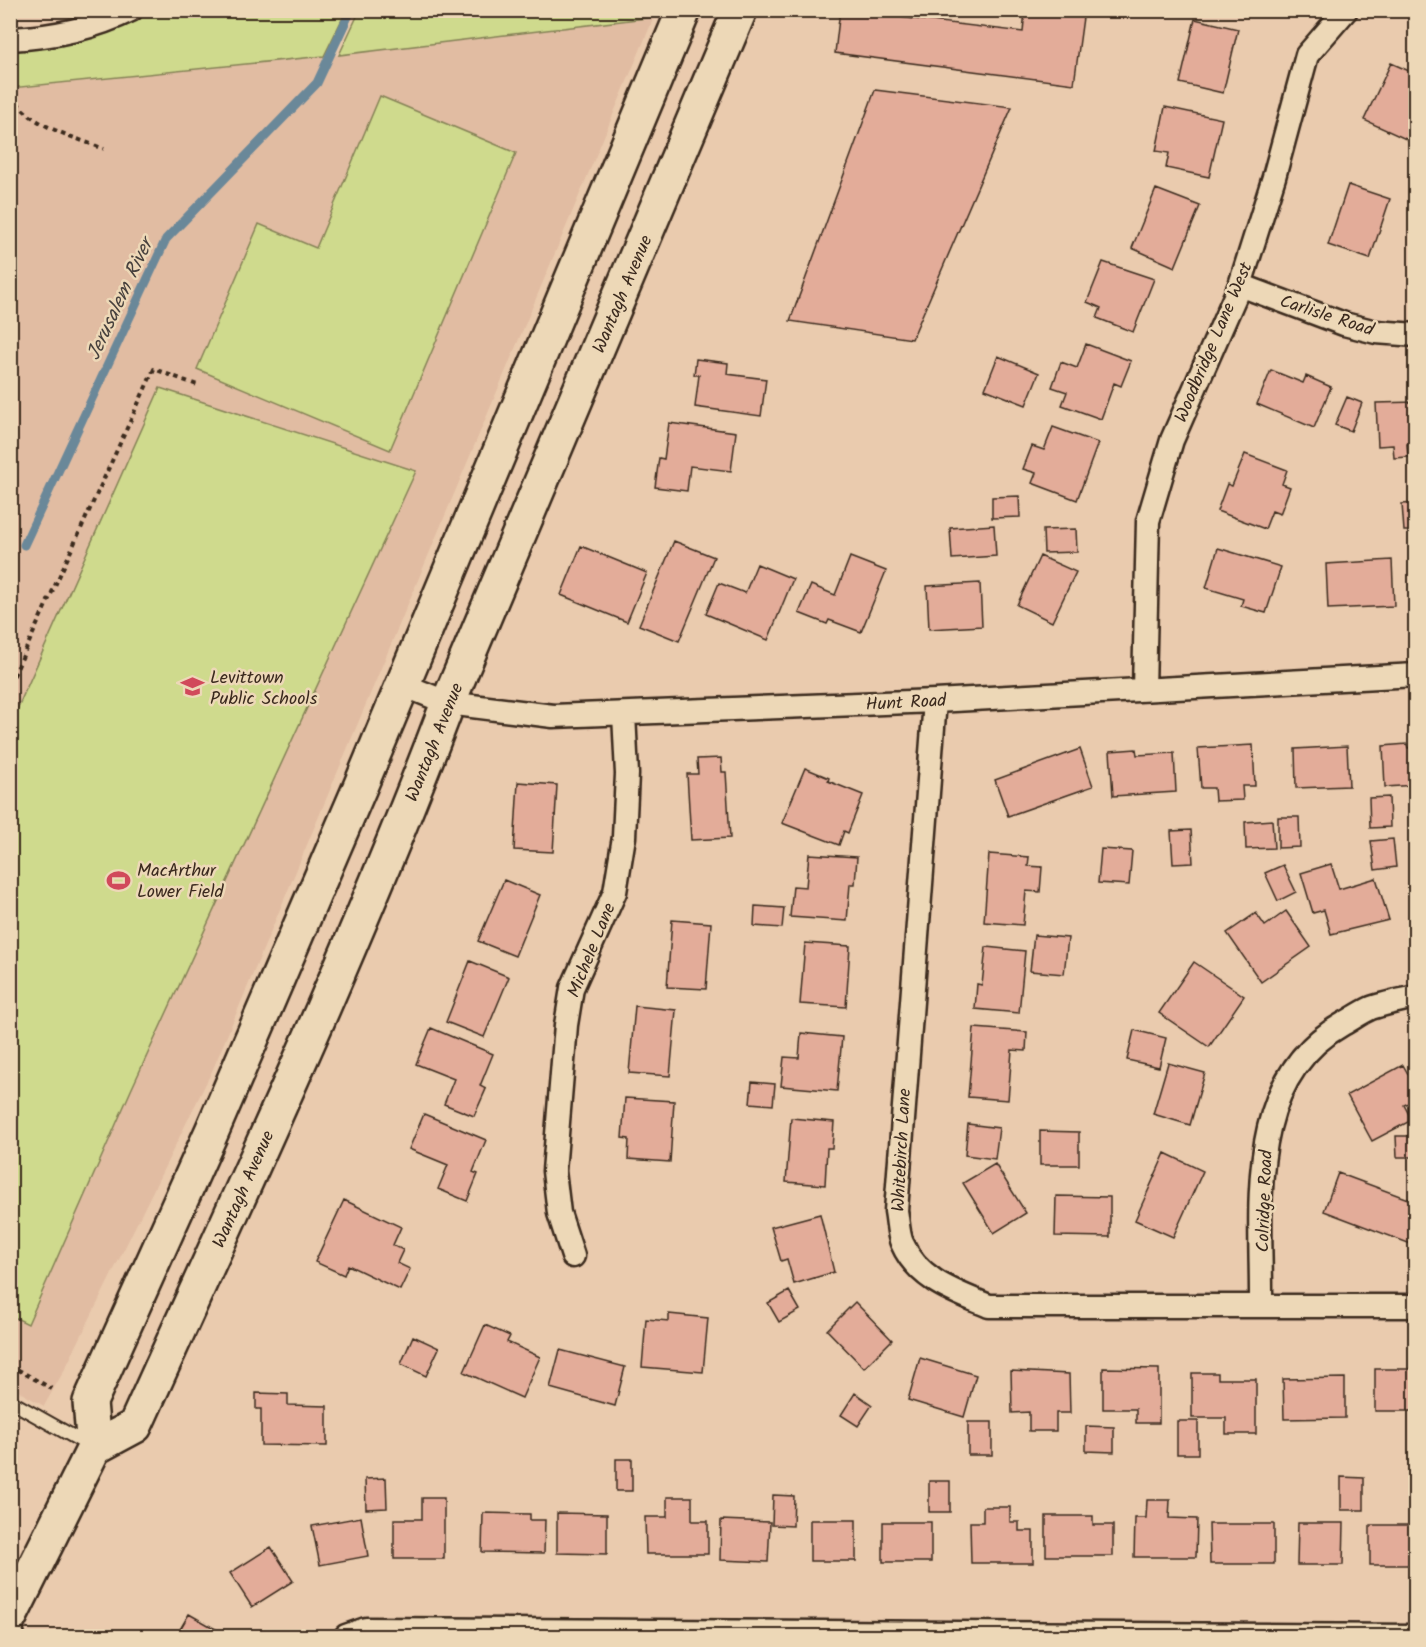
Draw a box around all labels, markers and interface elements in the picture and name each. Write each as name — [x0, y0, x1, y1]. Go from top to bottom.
water label: Jerusalem River — [79, 230, 165, 366]
street label: Wantagh Avenue — [585, 231, 661, 358]
street label: Woodbridge Lane West — [1167, 257, 1262, 427]
street label: Carlisle Road — [1276, 288, 1378, 346]
place label: Levittown Public Schools — [210, 664, 318, 714]
school or university icon: Levittown Public Schools — [179, 674, 205, 700]
street label: Wantagh Avenue — [398, 679, 472, 806]
street label: Hunt Road — [865, 687, 948, 720]
place label: MacArthur Lower Field — [137, 857, 225, 907]
sports icon: MacArthur Lower Field — [106, 867, 132, 893]
street label: Michele Lane — [560, 899, 625, 1002]
street label: Whitebirch Lane — [885, 1088, 920, 1213]
street label: Wantagh Avenue — [206, 1126, 283, 1253]
street label: Colridge Road — [1249, 1148, 1282, 1253]

